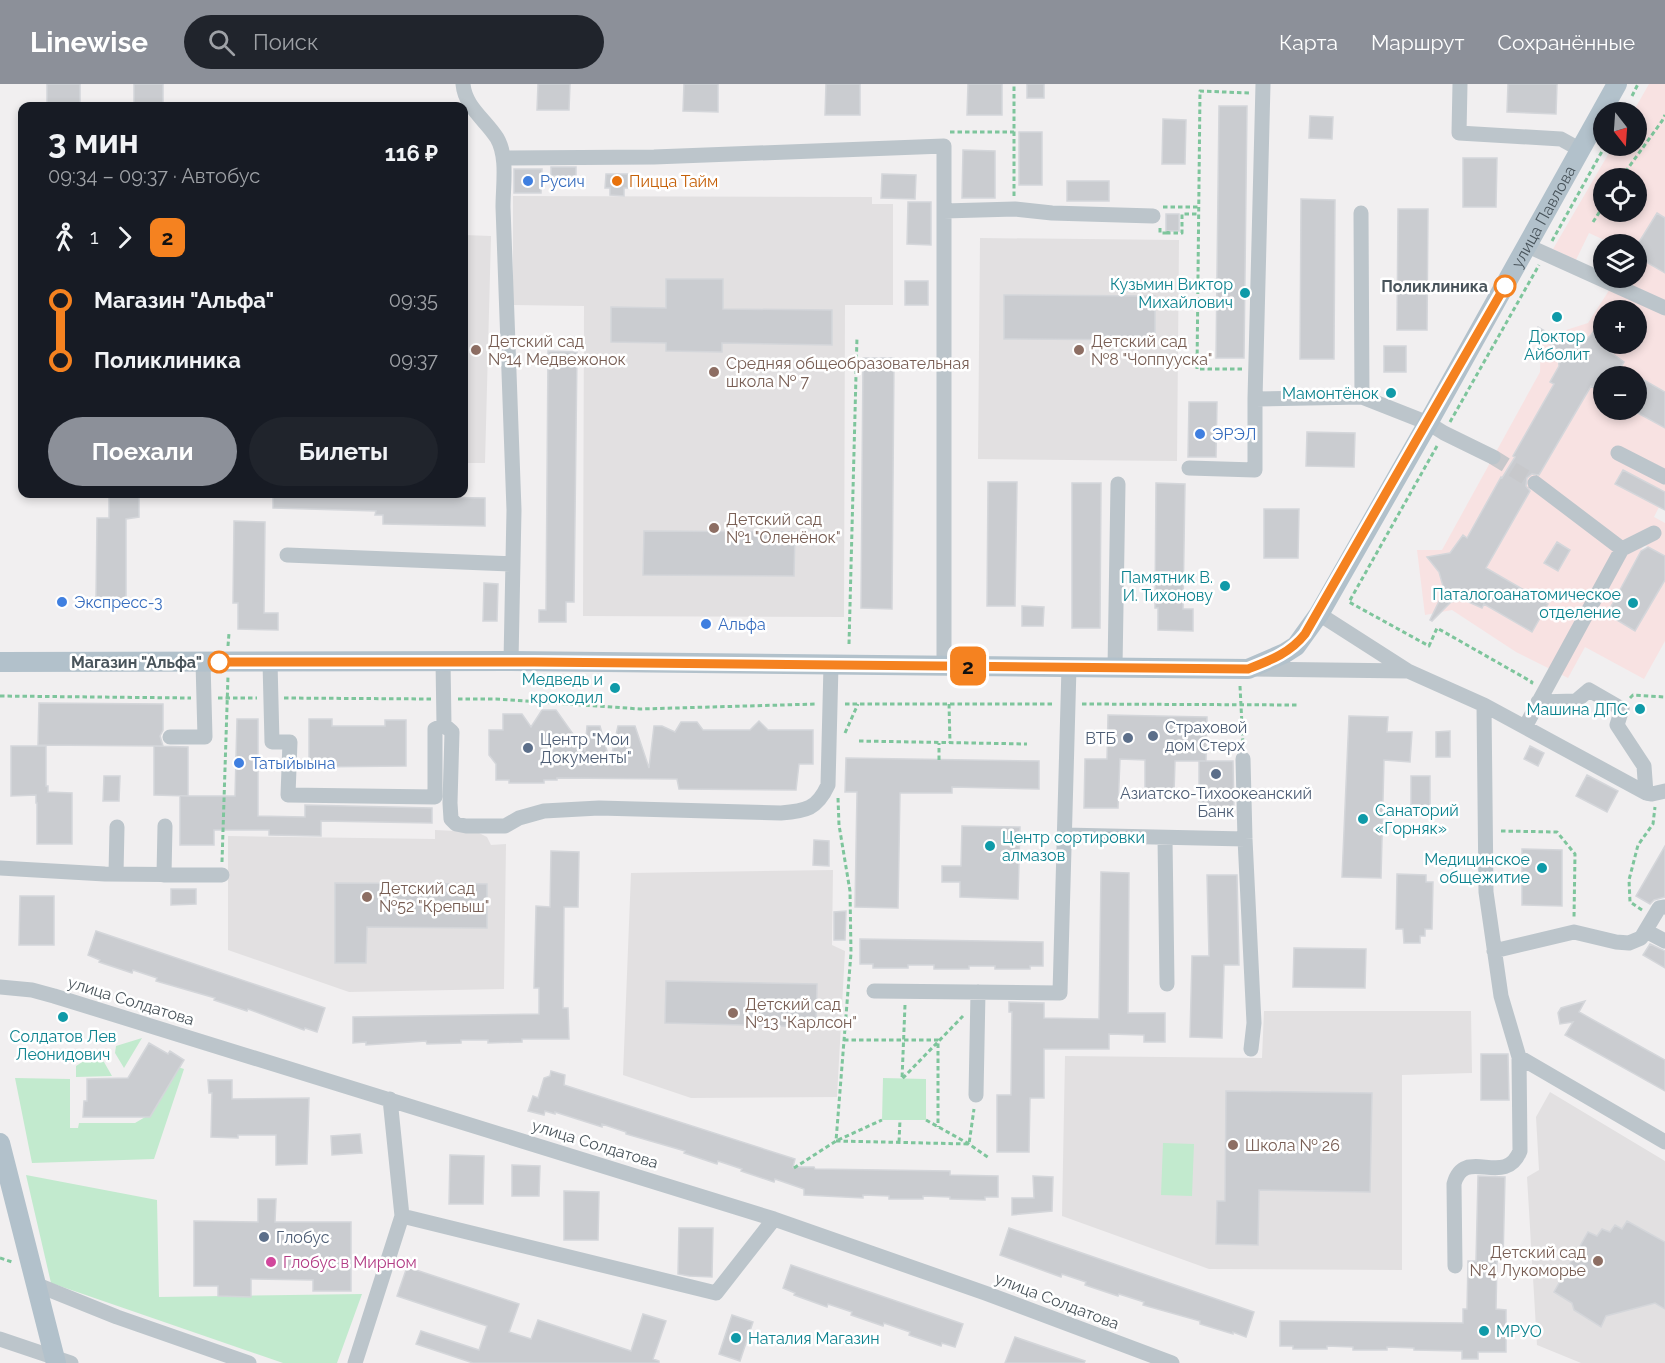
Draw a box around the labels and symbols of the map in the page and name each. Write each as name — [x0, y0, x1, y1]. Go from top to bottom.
north arrow — [1593, 102, 1647, 156]
street label: улица Павлова — [1507, 162, 1579, 271]
place label: Русич — [540, 172, 585, 191]
place label: Пицца Тайм — [629, 172, 718, 191]
marker: Русич — [521, 174, 535, 188]
marker: Пицца Тайм — [610, 174, 624, 188]
place label: Кузьмин Виктор Михайлович — [1110, 275, 1233, 312]
marker: Поликлиника — [1494, 275, 1516, 297]
place label: Поликлиника — [1381, 277, 1488, 296]
marker: Кузьмин Виктор Михайлович — [1238, 286, 1252, 300]
marker: Доктор Айболит — [1550, 310, 1564, 324]
place label: Доктор Айболит — [1524, 327, 1590, 364]
place label: Детский сад №14 Медвежонок — [488, 332, 626, 369]
place label: Детский сад №8 "Чоппууска" — [1091, 332, 1212, 369]
marker: Детский сад №14 Медвежонок — [469, 343, 483, 357]
marker: Детский сад №8 "Чоппууска" — [1072, 343, 1086, 357]
place label: Cредняя общеобразовательная школа № 7 — [726, 354, 969, 391]
marker: Cредняя общеобразовательная школа № 7 — [707, 365, 721, 379]
place label: Мамонтёнок — [1282, 384, 1379, 403]
marker: Мамонтёнок — [1384, 386, 1398, 400]
place label: ЭРЭЛ — [1212, 425, 1256, 444]
marker: ЭРЭЛ — [1193, 427, 1207, 441]
place label: Детский сад №1 "Оленёнок" — [726, 510, 841, 547]
marker: Детский сад №1 "Оленёнок" — [707, 521, 721, 535]
place label: Памятник В. И. Тихонову — [1121, 568, 1213, 605]
marker: Памятник В. И. Тихонову — [1218, 579, 1232, 593]
place label: Паталогоанатомическое отделение — [1432, 585, 1621, 622]
place label: Экспресс-3 — [74, 593, 163, 612]
marker: Экспресс-3 — [55, 595, 69, 609]
marker: Паталогоанатомическое отделение — [1626, 596, 1640, 610]
place label: Альфа — [718, 615, 766, 634]
marker: Альфа — [699, 617, 713, 631]
line badge: 2 — [948, 646, 988, 686]
marker: Магазин "Альфа" — [208, 651, 230, 673]
place label: Магазин "Альфа" — [71, 653, 202, 672]
place label: Медведь и крокодил — [522, 670, 603, 707]
marker: Медведь и крокодил — [608, 681, 622, 695]
place label: Машина ДПС — [1527, 700, 1628, 719]
marker: Машина ДПС — [1633, 702, 1647, 716]
place label: Страховой дом Стерх — [1165, 718, 1247, 755]
place label: ВТБ — [1085, 729, 1116, 748]
marker: Страховой дом Стерх — [1146, 729, 1160, 743]
place label: Центр "Мои Документы" — [540, 730, 632, 767]
marker: ВТБ — [1121, 731, 1135, 745]
marker: Центр "Мои Документы" — [521, 741, 535, 755]
place label: Татыйыына — [251, 754, 335, 773]
marker: Татыйыына — [232, 756, 246, 770]
marker: Азиатско-Тихоокеанский Банк — [1209, 767, 1223, 781]
place label: Азиатско-Тихоокеанский Банк — [1120, 784, 1312, 821]
place label: Санаторий «Горняк» — [1375, 801, 1459, 838]
marker: Санаторий «Горняк» — [1356, 812, 1370, 826]
place label: Центр сортировки алмазов — [1002, 828, 1145, 865]
marker: Центр сортировки алмазов — [983, 839, 997, 853]
place label: Медицинское общежитие — [1424, 850, 1530, 887]
marker: Медицинское общежитие — [1535, 861, 1549, 875]
place label: Детский сад №52 "Крепыш" — [379, 879, 490, 916]
marker: Детский сад №52 "Крепыш" — [360, 890, 374, 904]
street label: улица Солдатова — [65, 973, 197, 1029]
place label: Детский сад №13 "Карлсон" — [745, 995, 857, 1032]
marker: Детский сад №13 "Карлсон" — [726, 1006, 740, 1020]
marker: Солдатов Лев Леонидович — [56, 1010, 70, 1024]
place label: Солдатов Лев Леонидович — [10, 1027, 116, 1064]
street label: улица Солдатова — [529, 1116, 661, 1172]
place label: Школа № 26 — [1245, 1136, 1340, 1155]
marker: Школа № 26 — [1226, 1138, 1240, 1152]
place label: Глобус — [276, 1228, 330, 1247]
marker: Глобус — [257, 1230, 271, 1244]
place label: Детский сад №4 Лукоморье — [1469, 1243, 1586, 1280]
place label: Глобус в Мирном — [283, 1253, 417, 1272]
marker: Детский сад №4 Лукоморье — [1591, 1254, 1605, 1268]
marker: Глобус в Мирном — [264, 1255, 278, 1269]
street label: улица Солдатова — [992, 1269, 1122, 1333]
place label: МРУО — [1496, 1322, 1542, 1341]
marker: МРУО — [1477, 1324, 1491, 1338]
place label: Наталия Магазин — [748, 1329, 880, 1348]
marker: Наталия Магазин — [729, 1331, 743, 1345]

